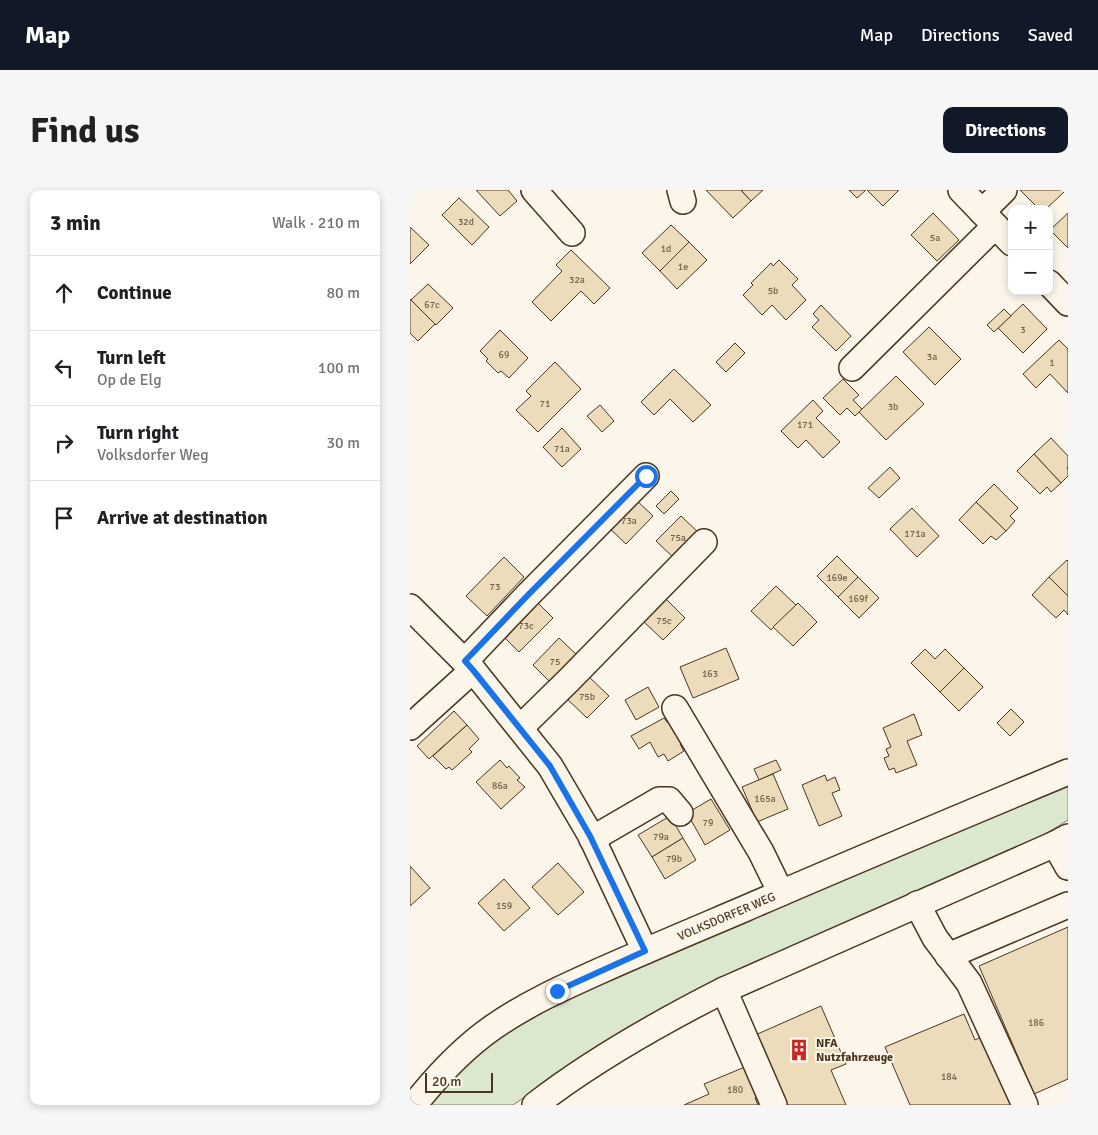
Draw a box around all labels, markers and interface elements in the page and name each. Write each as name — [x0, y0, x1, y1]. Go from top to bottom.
text: Map — [25, 20, 70, 50]
text: Map — [860, 24, 893, 46]
text: Directions — [921, 24, 1000, 46]
text: Saved — [1028, 24, 1073, 46]
button: Directions — [943, 107, 1068, 153]
text: Find us — [30, 109, 140, 152]
map controls — [1008, 205, 1053, 295]
button: + — [1008, 205, 1053, 250]
text: 3 min — [50, 210, 101, 236]
text: Walk · 210 m — [272, 213, 360, 233]
house number: 32d — [458, 216, 474, 228]
house number: 5a — [930, 232, 940, 244]
house number: 1d — [661, 243, 671, 255]
button: − — [1008, 250, 1053, 295]
house number: 1e — [678, 261, 688, 273]
house number: 32a — [569, 274, 585, 286]
icon: ahead — [50, 279, 78, 307]
text: Continue — [97, 281, 172, 305]
text: 80 m — [326, 283, 360, 303]
house number: 5b — [768, 285, 778, 297]
house number: 67c — [424, 299, 440, 311]
house number: 3 — [1020, 324, 1026, 336]
text: Turn left — [97, 346, 166, 370]
house number: 69 — [499, 349, 509, 361]
house number: 3a — [927, 351, 937, 363]
icon: left — [50, 354, 78, 382]
house number: 1 — [1049, 357, 1055, 369]
text: 100 m — [318, 358, 360, 378]
text: Op de Elg — [97, 370, 162, 390]
house number: 71 — [540, 398, 550, 410]
house number: 3b — [888, 401, 898, 413]
house number: 171 — [797, 419, 813, 431]
text: Turn right — [97, 421, 179, 445]
icon: right — [50, 429, 78, 457]
text: 30 m — [326, 433, 360, 453]
house number: 71a — [554, 443, 570, 455]
text: Volksdorfer Weg — [97, 445, 209, 465]
route start — [635, 465, 658, 488]
icon: arrive — [50, 504, 78, 532]
text: Arrive at destination — [97, 506, 268, 530]
house number: 73a — [621, 515, 637, 527]
house number: 171a — [904, 528, 926, 540]
house number: 75a — [670, 532, 686, 544]
house number: 169e — [826, 572, 848, 584]
house number: 73 — [490, 581, 500, 593]
house number: 169f — [848, 593, 868, 605]
house number: 75c — [656, 615, 672, 627]
house number: 73c — [518, 620, 534, 632]
house number: 75 — [550, 656, 560, 668]
house number: 163 — [702, 668, 718, 680]
house number: 75b — [579, 691, 595, 703]
house number: 86a — [492, 780, 508, 792]
house number: 165a — [754, 793, 776, 805]
house number: 79 — [703, 817, 713, 829]
house number: 79a — [653, 831, 669, 843]
house number: 79b — [666, 853, 682, 865]
street label: VOLKSDORFER WEG — [675, 889, 778, 944]
house number: 159 — [496, 900, 512, 912]
route end — [546, 980, 569, 1003]
house number: 186 — [1028, 1017, 1044, 1029]
place label: NFA Nutzfahrzeuge — [816, 1036, 893, 1065]
building icon: NFA Nutzfahrzeuge — [786, 1037, 812, 1063]
scale bar — [425, 1070, 492, 1093]
house number: 184 — [941, 1071, 958, 1083]
text: 20 m — [432, 1073, 461, 1090]
house number: 180 — [727, 1084, 743, 1096]

